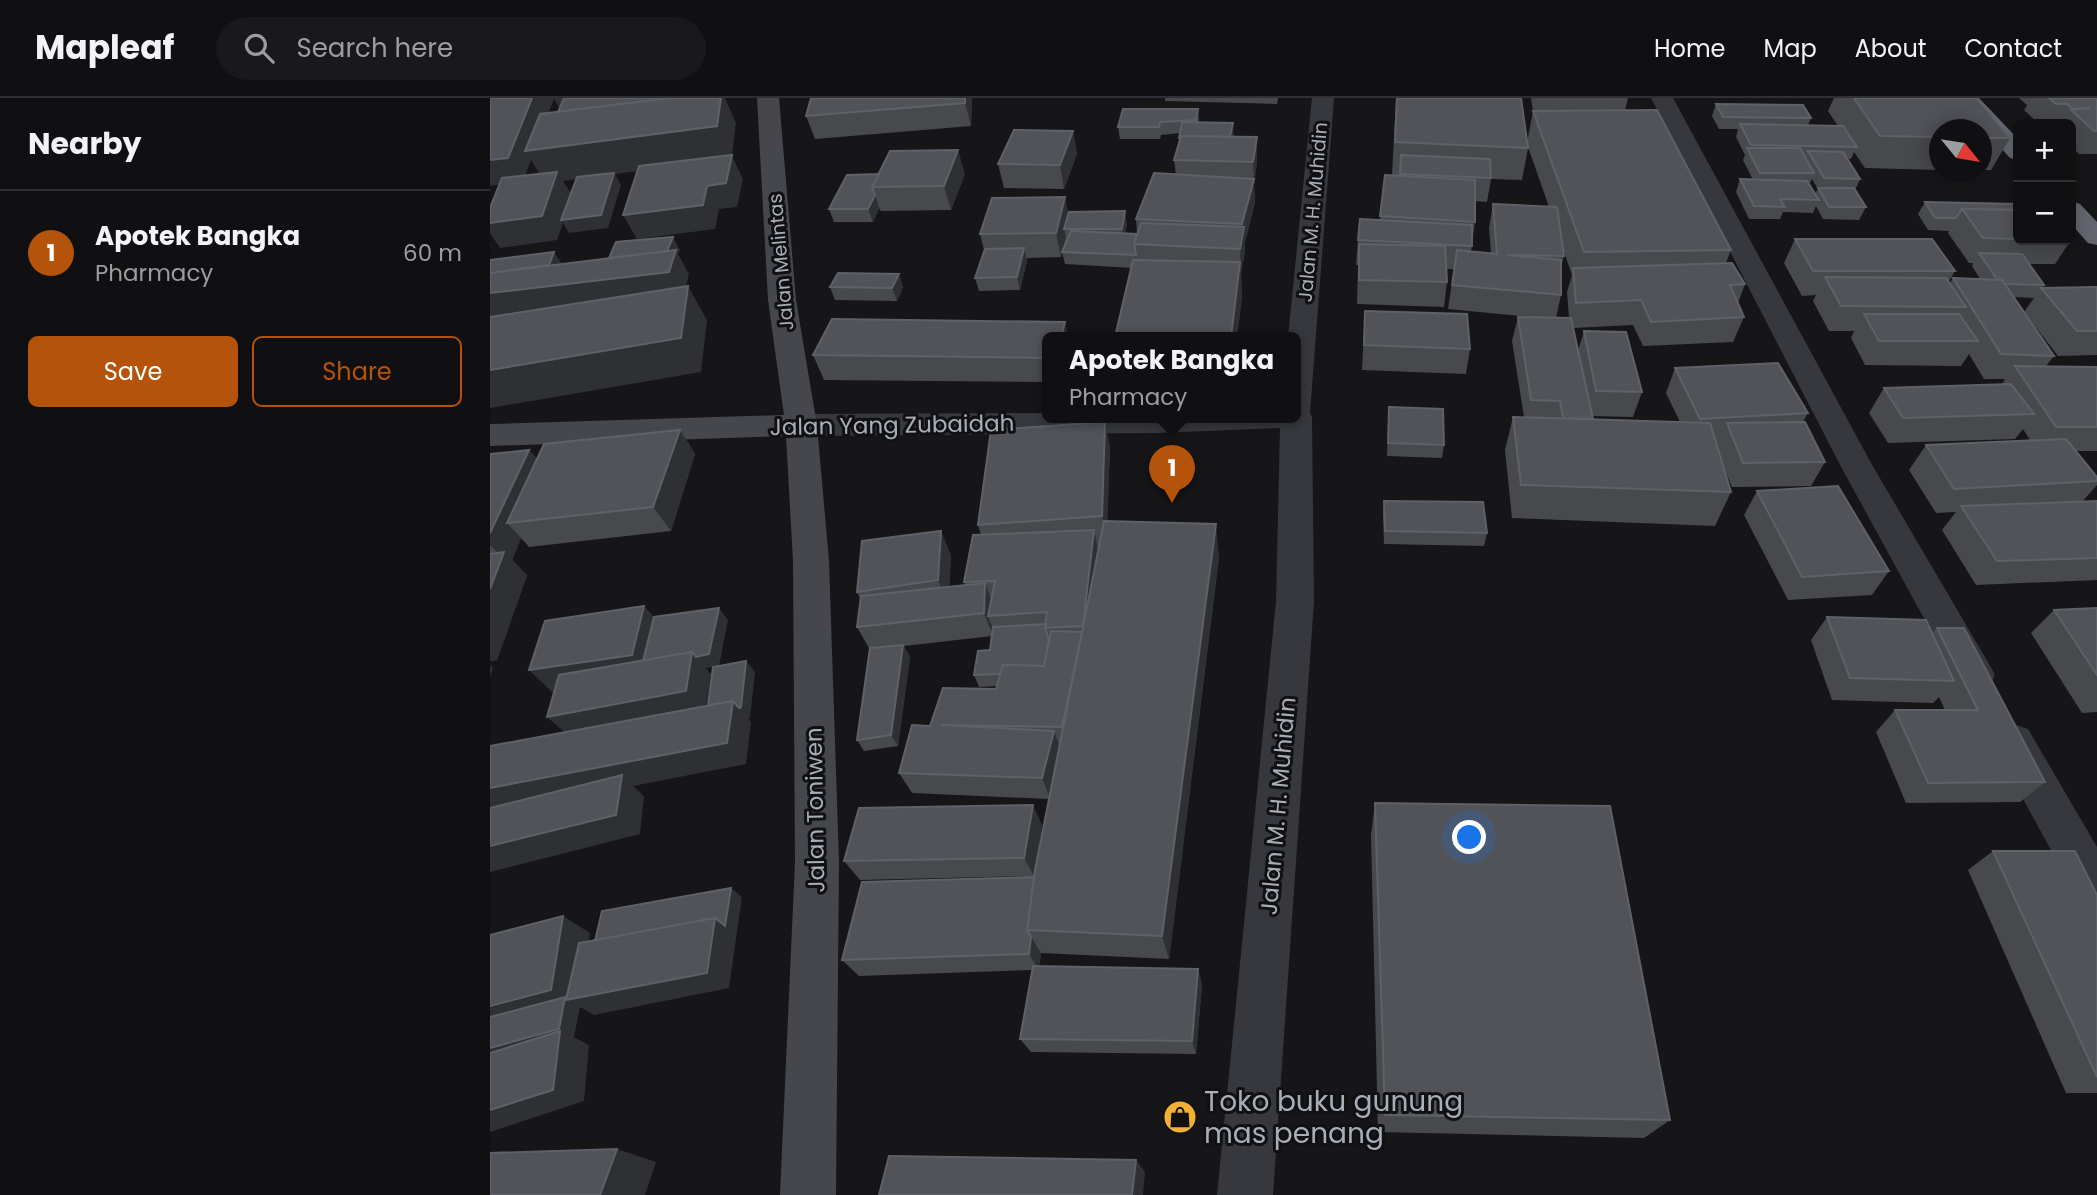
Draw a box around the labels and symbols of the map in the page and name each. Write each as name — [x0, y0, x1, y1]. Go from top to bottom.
north arrow — [1929, 119, 1992, 182]
street label: Jalan M. H. Muhidin — [1292, 121, 1334, 303]
street label: Jalan Melintas — [762, 193, 800, 331]
street label: Jalan Yang Zubaidah — [769, 407, 1015, 443]
pin: 1 — [1149, 445, 1195, 503]
street label: Jalan M. H. Muhidin — [1253, 696, 1303, 916]
street label: Jalan Toniwen — [798, 727, 832, 893]
your location — [1452, 820, 1486, 854]
place label: Toko buku gunung mas penang — [1204, 1082, 1463, 1153]
shop icon: Toko buku gunung mas penang — [1161, 1098, 1199, 1136]

